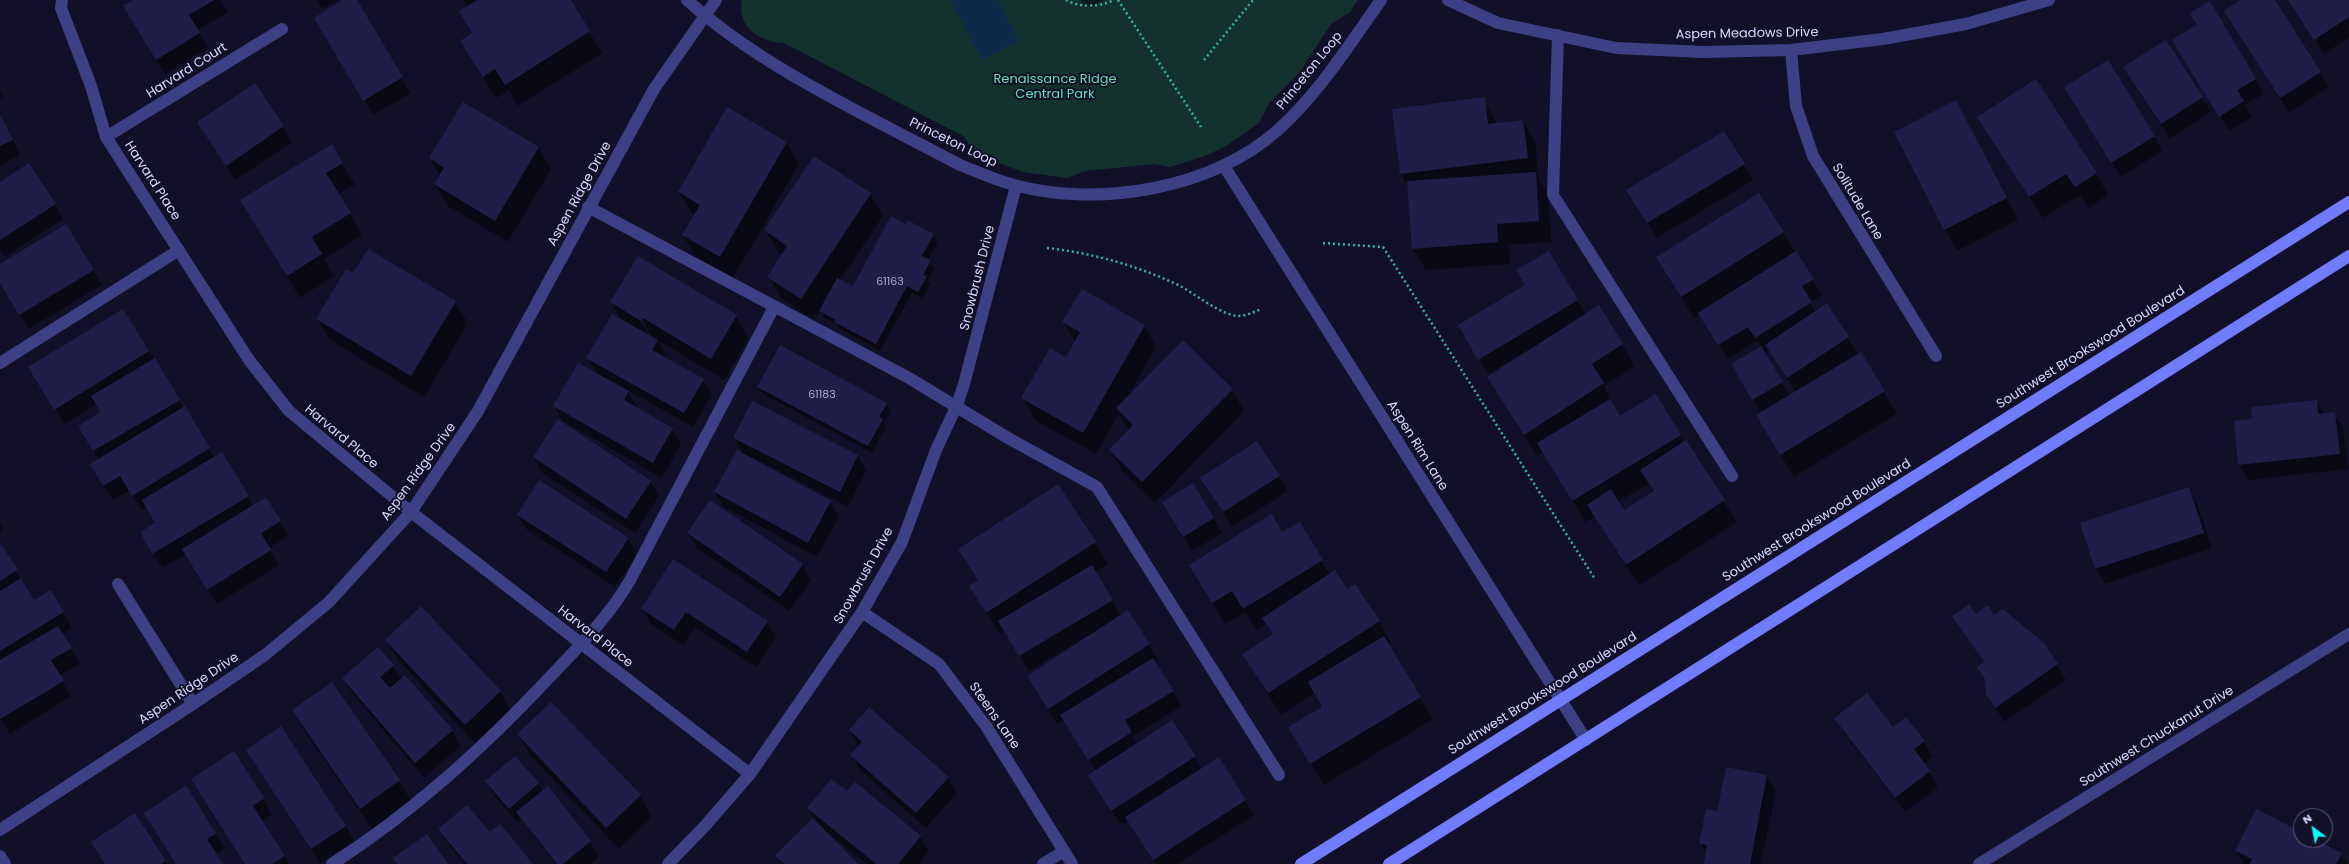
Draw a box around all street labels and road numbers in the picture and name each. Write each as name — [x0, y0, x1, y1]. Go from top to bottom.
street label: Aspen Meadows Drive — [1675, 25, 1819, 43]
street label: Princeton Loop — [1274, 29, 1346, 113]
street label: Harvard Court — [144, 40, 230, 102]
street label: Princeton Loop — [907, 115, 999, 171]
street label: Harvard Place — [121, 138, 183, 224]
street label: Aspen Ridge Drive — [545, 139, 615, 249]
street label: Solitude Lane — [1828, 161, 1886, 243]
street label: Snowbrush Drive — [957, 224, 999, 332]
street label: Southwest Brookswood Boulevard — [1994, 283, 2188, 413]
street label: Aspen Rim Lane — [1383, 398, 1451, 494]
street label: Harvard Place — [301, 402, 381, 472]
street label: Aspen Ridge Drive — [378, 420, 460, 524]
street label: Southwest Brookswood Boulevard — [1720, 456, 1914, 586]
street label: Snowbrush Drive — [831, 525, 897, 627]
street label: Harvard Place — [554, 603, 636, 671]
street label: Southwest Brookswood Boulevard — [1446, 629, 1640, 759]
street label: Aspen Ridge Drive — [136, 650, 242, 728]
street label: Steens Lane — [965, 680, 1023, 752]
street label: Southwest Chuckanut Drive — [2077, 683, 2237, 791]

